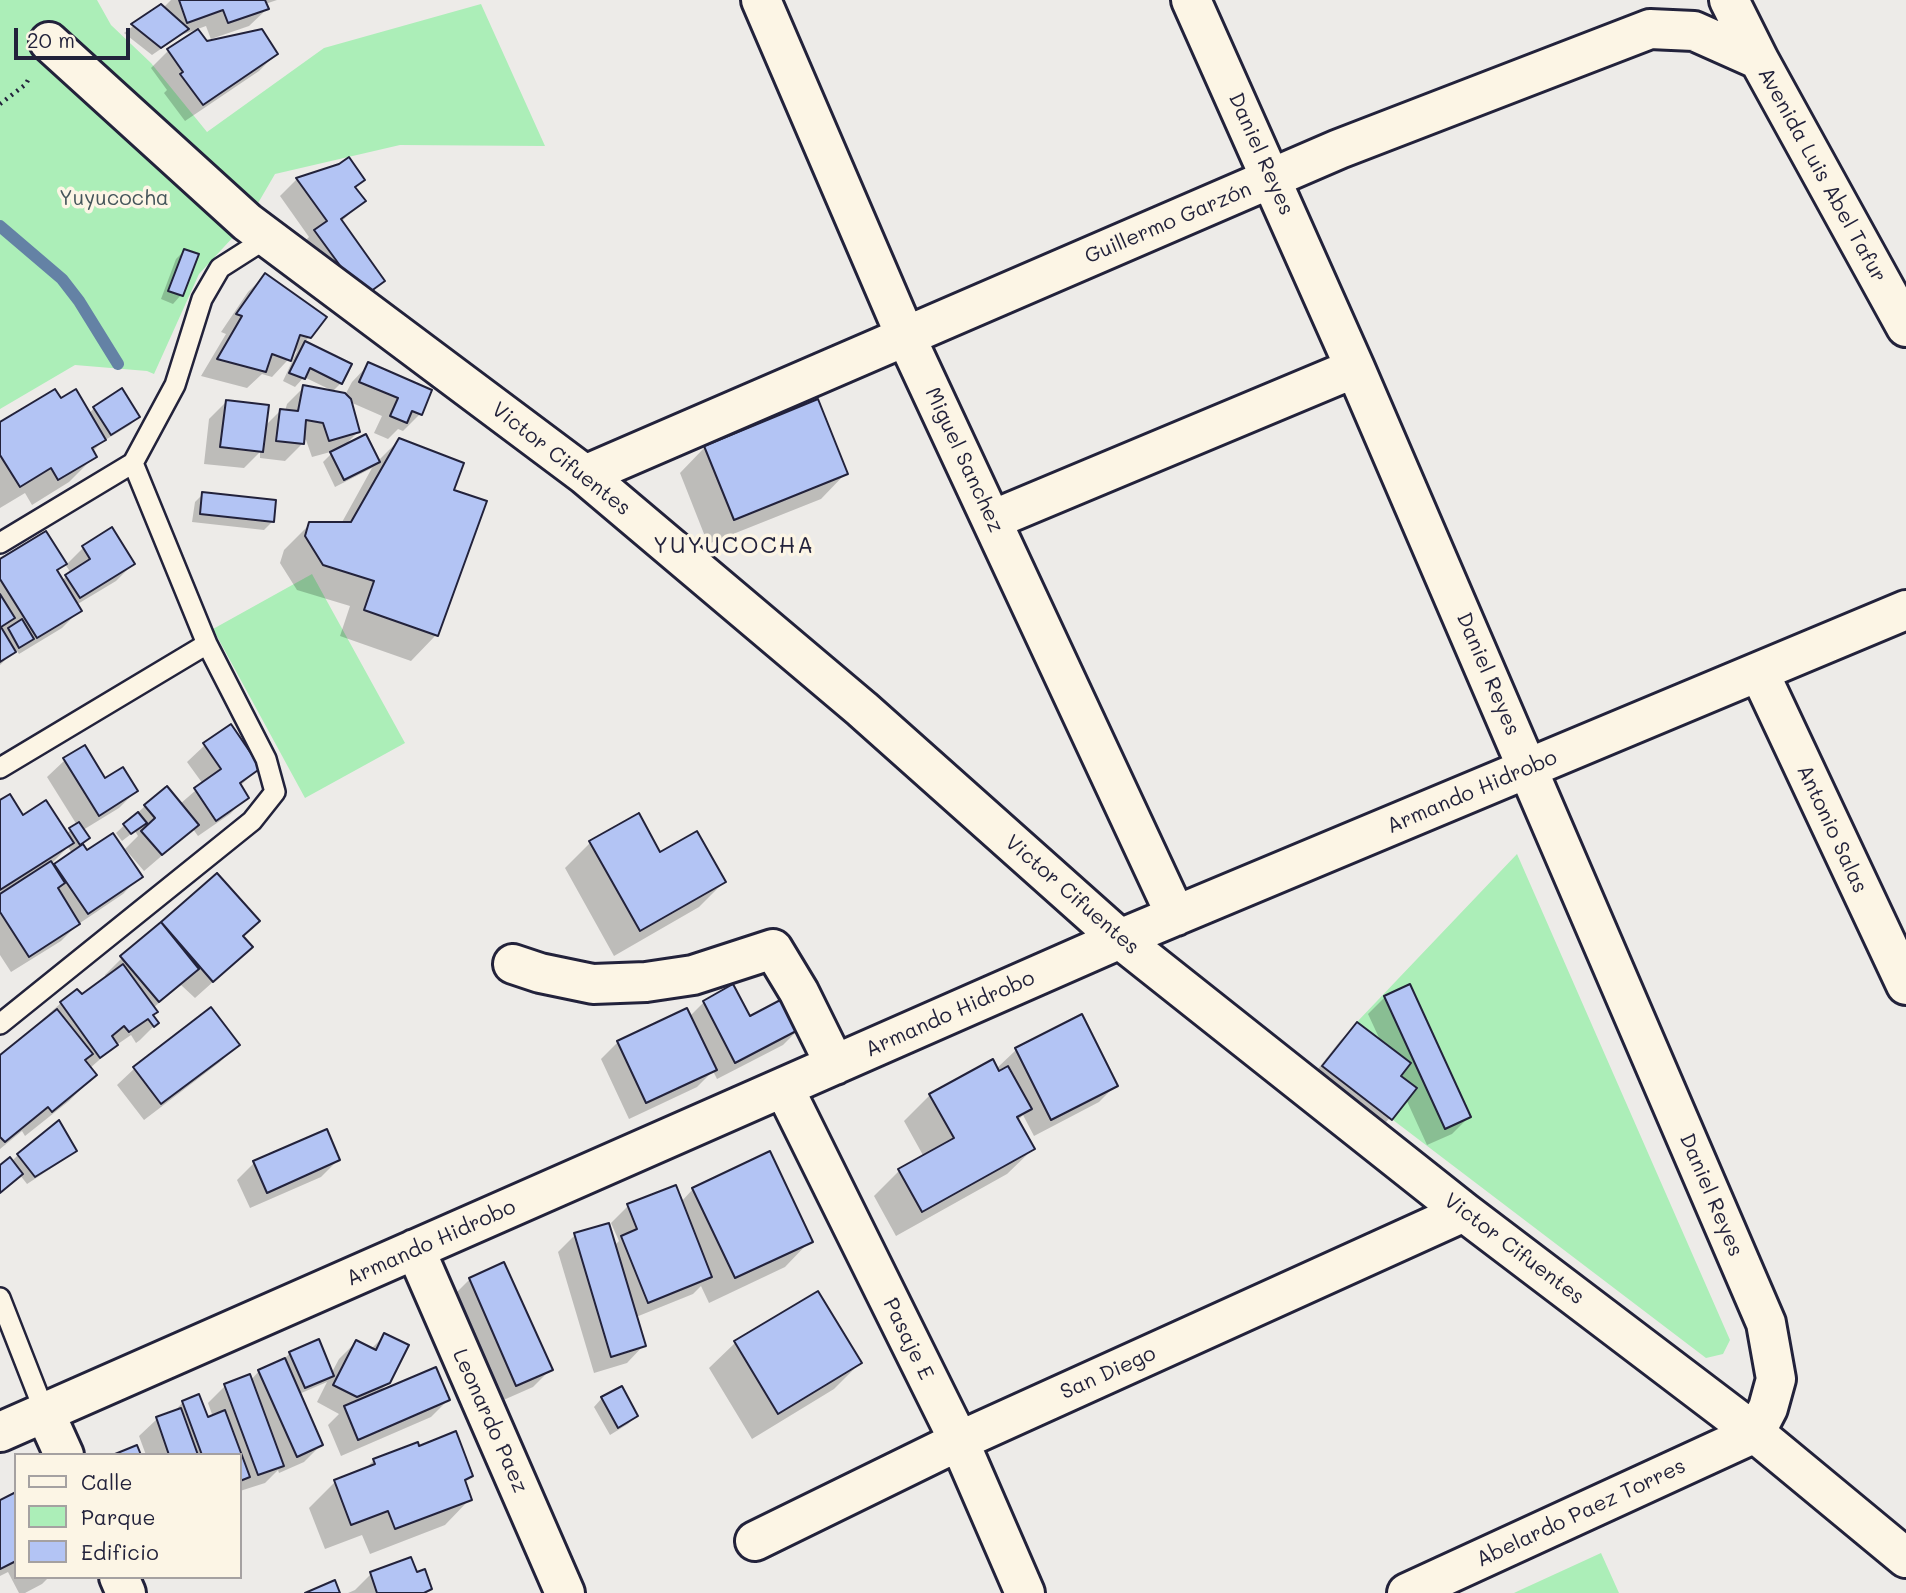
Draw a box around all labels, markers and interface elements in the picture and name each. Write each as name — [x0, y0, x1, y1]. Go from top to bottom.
scale bar — [18, 14, 133, 58]
text: 20 m — [27, 26, 75, 53]
street label: Avenida Luis Abel Tafur — [1752, 63, 1892, 287]
street label: Daniel Reyes — [1223, 89, 1299, 219]
street label: Guillermo Garzón — [1081, 177, 1255, 269]
park label: Yuyucocha — [59, 186, 169, 212]
street label: Miguel Sanchez — [919, 383, 1009, 537]
street label: Victor Cifuentes — [487, 397, 635, 521]
district label: YUYUCOCHA — [654, 532, 814, 560]
street label: Daniel Reyes — [1451, 609, 1525, 739]
street label: Armando Hidrobo — [1383, 745, 1561, 839]
street label: Antonio Salas — [1791, 761, 1873, 897]
street label: Victor Cifuentes — [1000, 830, 1144, 960]
street label: Armando Hidrobo — [861, 965, 1039, 1063]
street label: Daniel Reyes — [1674, 1130, 1748, 1260]
street label: Victor Cifuentes — [1439, 1188, 1589, 1310]
street label: Armando Hidrobo — [342, 1194, 520, 1292]
street label: Pasaje E — [877, 1294, 939, 1384]
street label: San Diego — [1056, 1341, 1160, 1405]
street label: Leonardo Paez — [447, 1345, 533, 1497]
legend — [14, 1453, 242, 1579]
street label: Abelardo Paez Torres — [1472, 1453, 1690, 1573]
text: Calle — [81, 1468, 133, 1495]
text: Parque — [81, 1503, 155, 1530]
text: Edificio — [81, 1538, 159, 1565]

